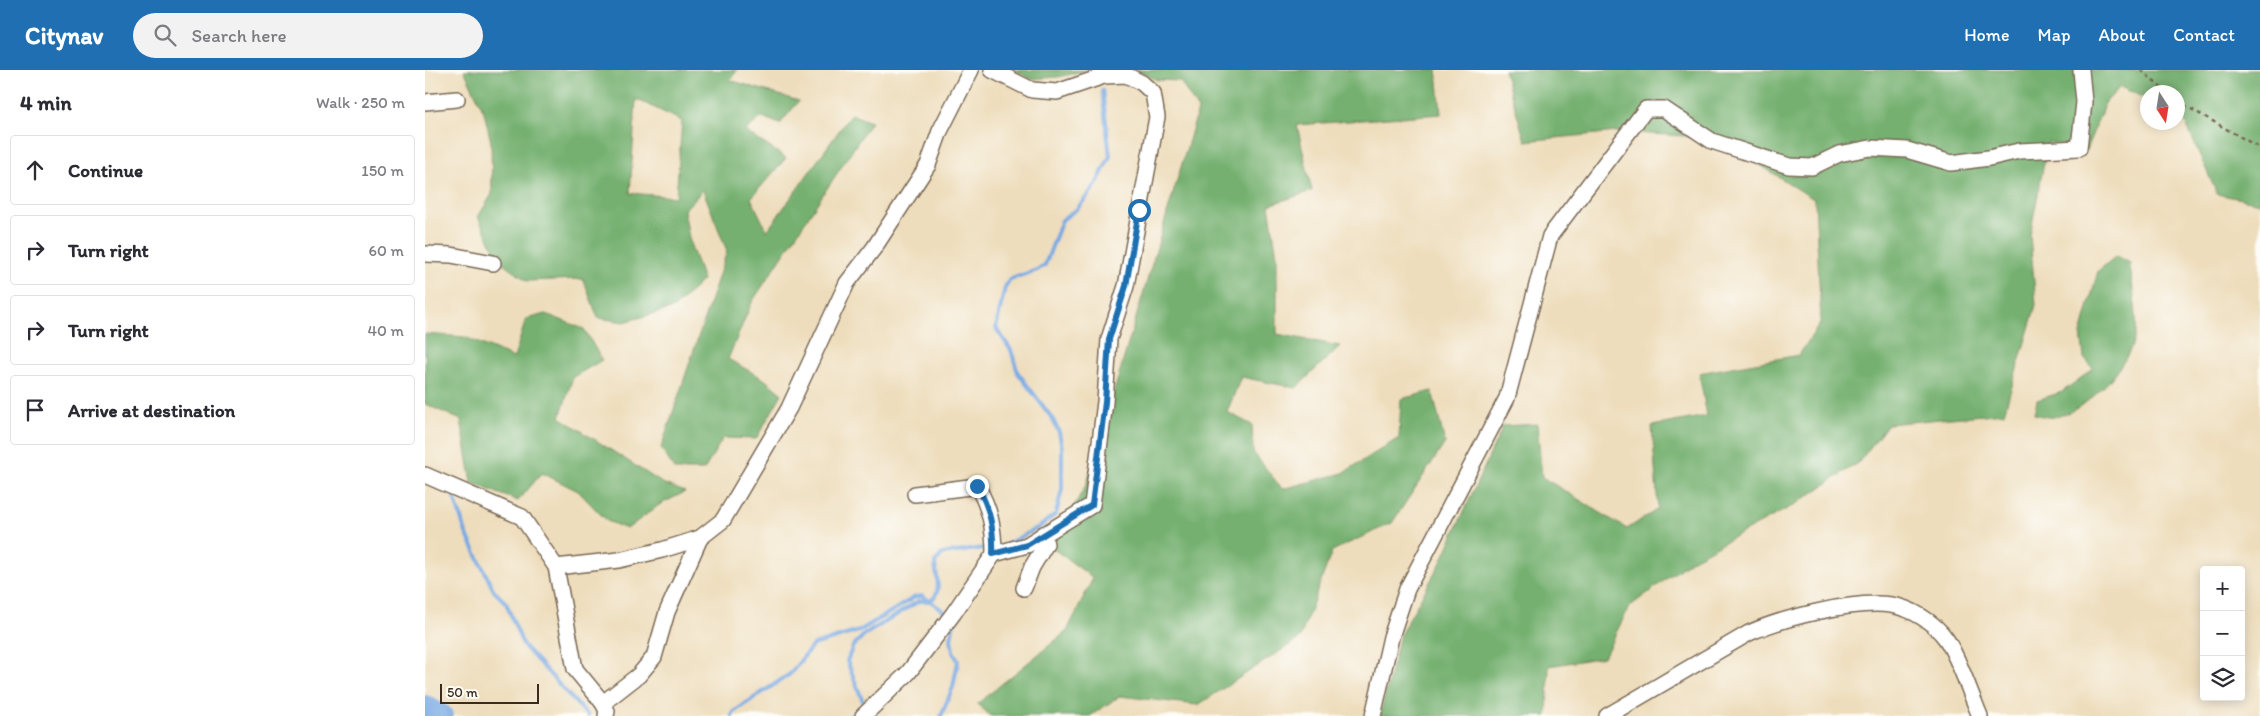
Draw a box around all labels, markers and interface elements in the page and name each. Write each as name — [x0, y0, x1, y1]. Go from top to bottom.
search box — [133, 13, 483, 58]
text: Citynav — [25, 21, 103, 50]
icon: search — [151, 21, 179, 49]
text: Search here — [191, 24, 287, 47]
text: Home — [1964, 24, 2010, 46]
text: Map — [2038, 24, 2071, 46]
text: About — [2099, 24, 2145, 46]
text: Contact — [2173, 24, 2235, 46]
north arrow — [2140, 85, 2185, 130]
text: 4 min — [20, 90, 72, 115]
text: Walk · 250 m — [316, 93, 405, 112]
icon: ahead — [21, 156, 49, 184]
text: Continue — [68, 159, 143, 182]
text: 150 m — [361, 161, 404, 180]
route start — [1128, 199, 1151, 222]
icon: right — [21, 236, 49, 264]
text: Turn right — [68, 239, 149, 262]
text: 60 m — [369, 241, 404, 260]
icon: right — [21, 316, 49, 344]
text: Turn right — [68, 319, 149, 342]
text: 40 m — [367, 321, 404, 340]
icon: arrive — [21, 396, 49, 424]
text: Arrive at destination — [68, 399, 235, 422]
route end — [966, 475, 989, 498]
map controls — [2200, 566, 2245, 701]
button: + — [2200, 566, 2245, 611]
button: − — [2200, 611, 2245, 656]
button: layers — [2200, 656, 2245, 701]
scale bar — [440, 681, 539, 704]
text: 50 m — [447, 684, 478, 701]

